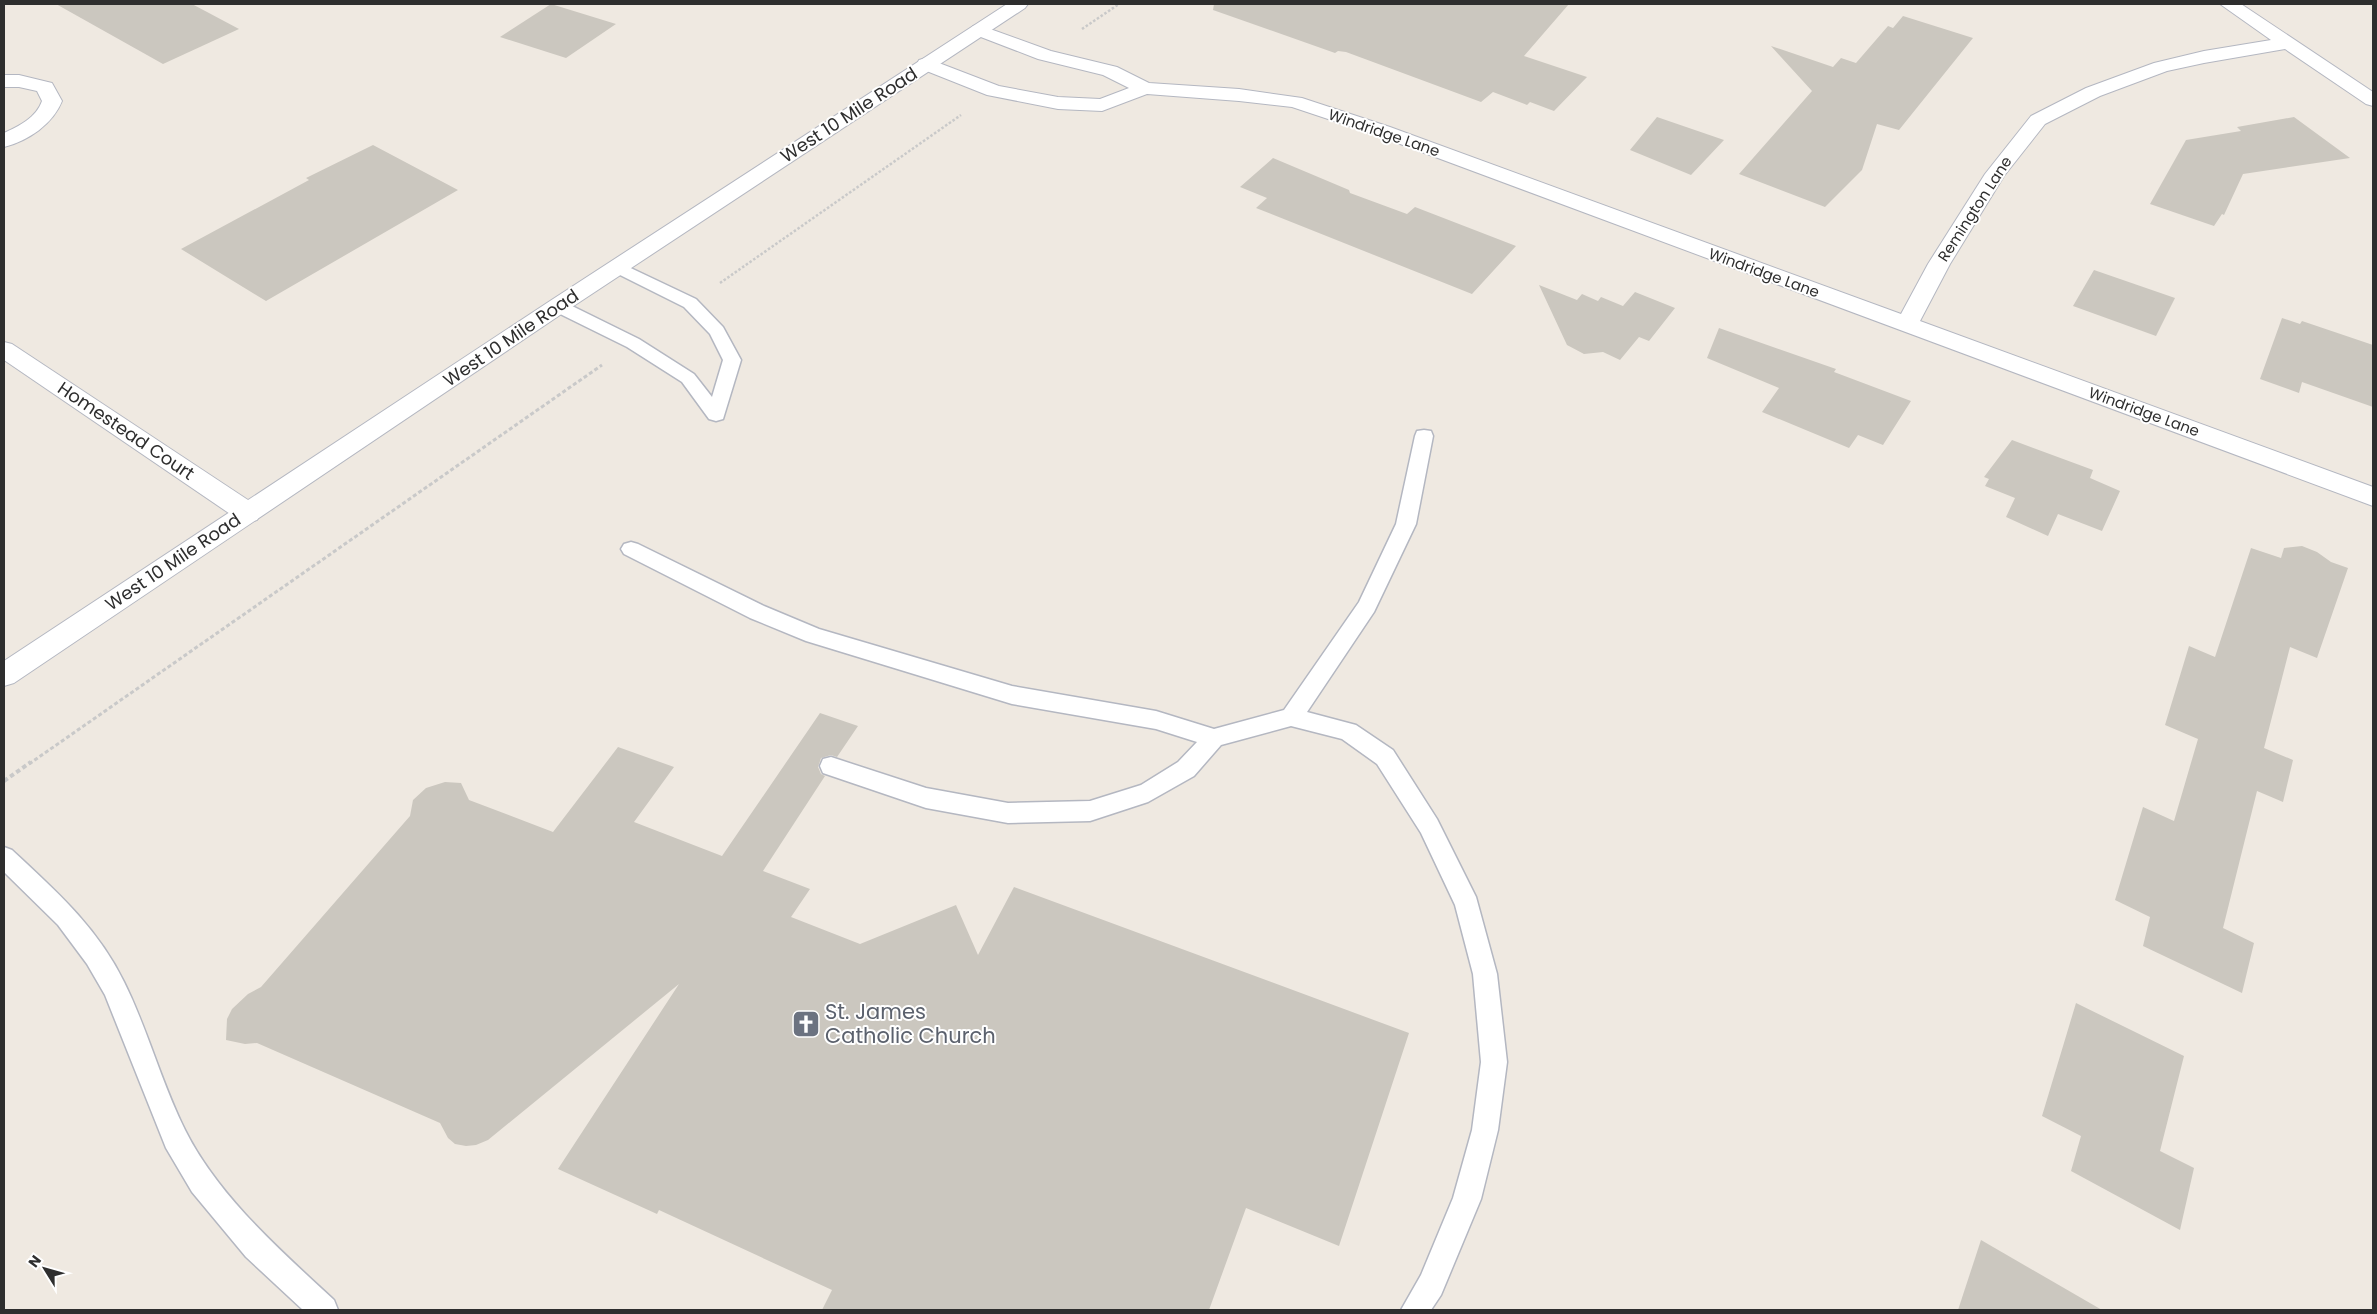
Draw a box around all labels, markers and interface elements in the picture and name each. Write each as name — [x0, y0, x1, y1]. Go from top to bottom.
street label: West 10 Mile Road — [775, 61, 922, 168]
street label: Windridge Lane — [1326, 104, 1443, 161]
street label: Remington Lane — [1933, 152, 2016, 265]
street label: Windridge Lane — [1706, 243, 1822, 302]
street label: West 10 Mile Road — [438, 283, 583, 392]
street label: Homestead Court — [53, 375, 200, 486]
street label: Windridge Lane — [2086, 382, 2202, 441]
street label: West 10 Mile Road — [100, 507, 245, 616]
place label: St. James Catholic Church — [825, 997, 996, 1050]
church icon: St. James Catholic Church — [791, 1009, 821, 1039]
north arrow — [20, 1244, 70, 1294]
text: N — [23, 1251, 46, 1271]

